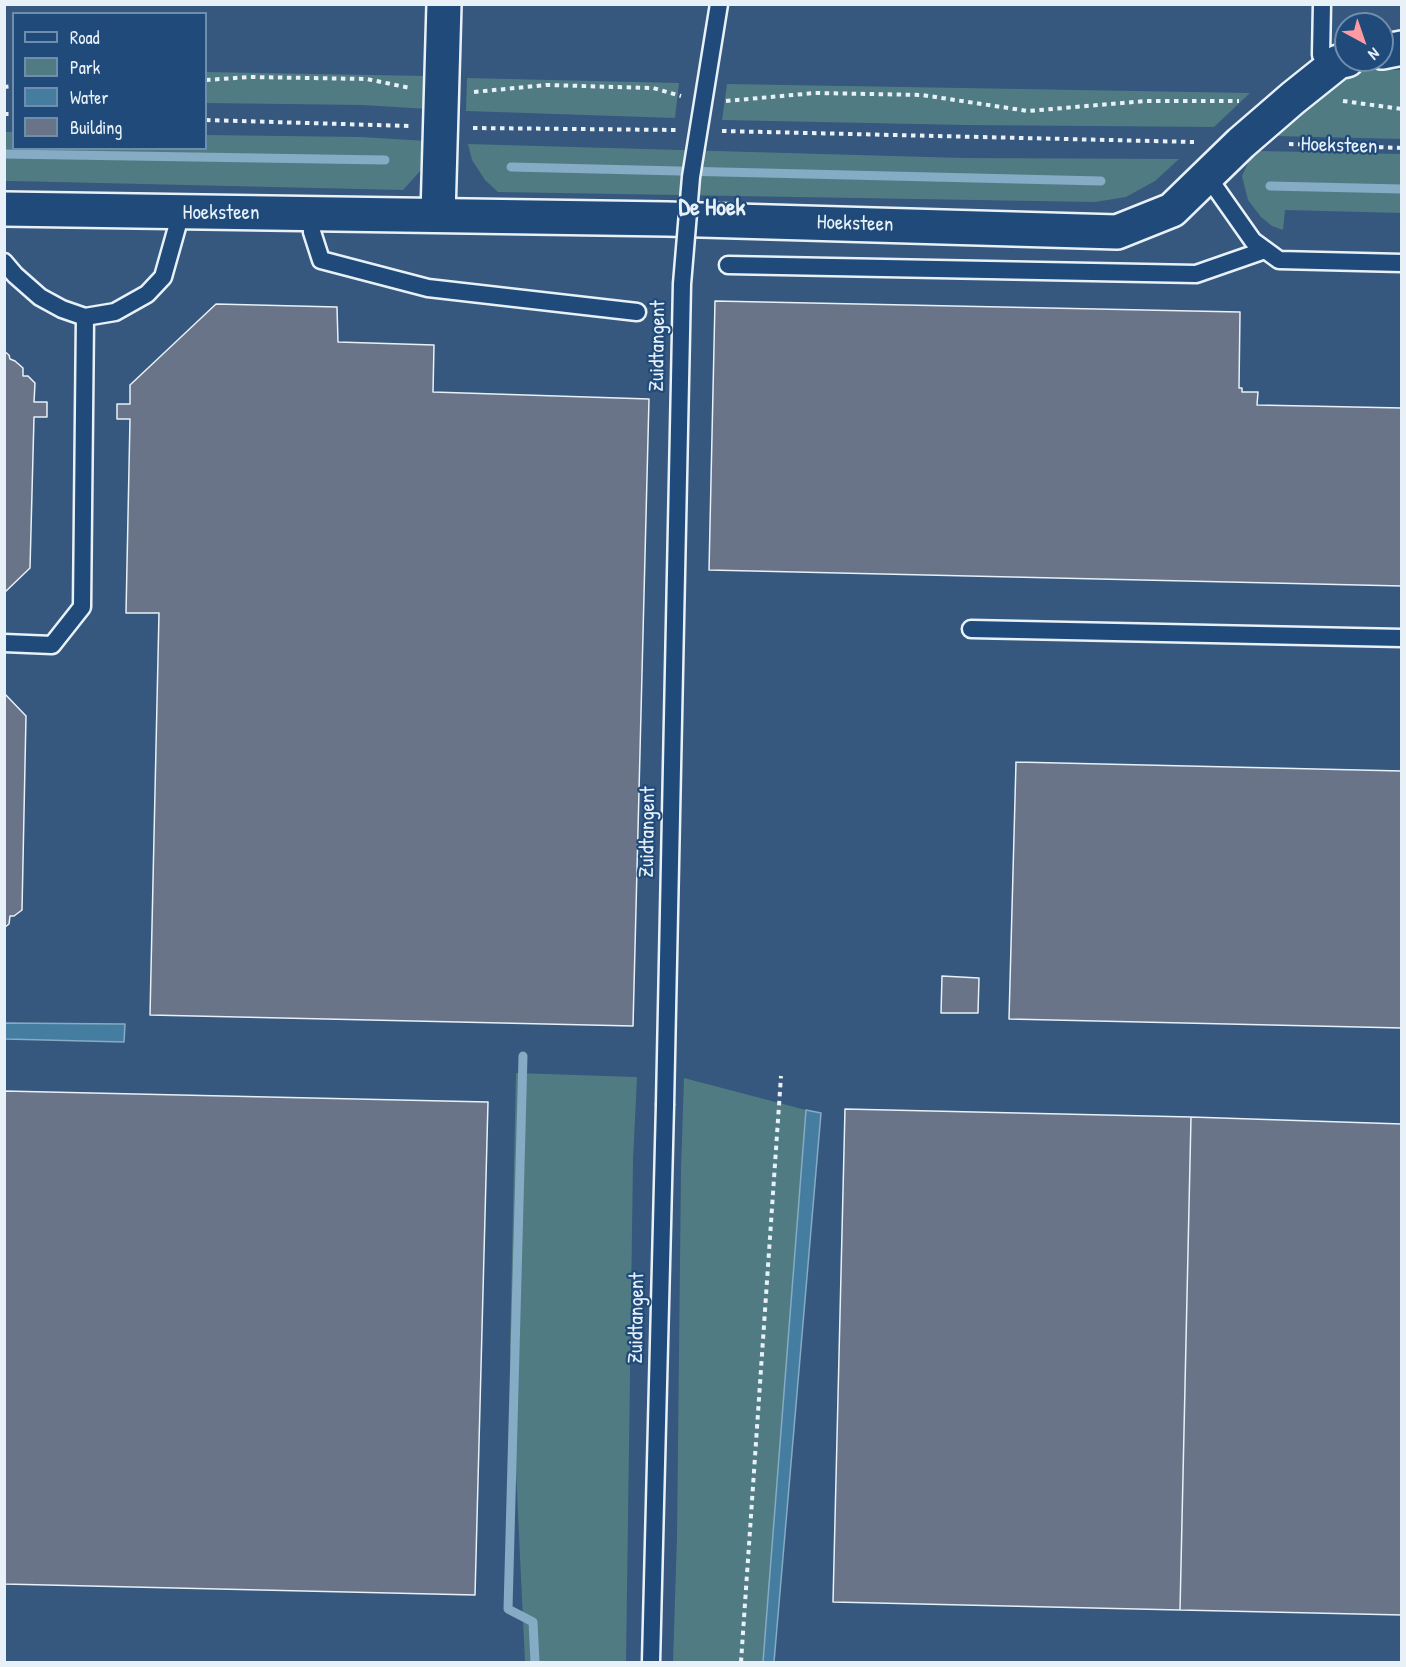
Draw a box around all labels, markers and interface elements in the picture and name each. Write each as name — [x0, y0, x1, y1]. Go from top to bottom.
legend — [12, 12, 207, 150]
north arrow — [1334, 12, 1394, 72]
text: Road — [70, 25, 100, 50]
text: N — [1364, 43, 1385, 65]
text: Park — [70, 55, 100, 80]
text: Water — [70, 85, 108, 110]
text: Building — [70, 115, 122, 140]
street label: Hoeksteen — [1300, 132, 1378, 160]
district label: De Hoek — [679, 195, 745, 223]
street label: Hoeksteen — [183, 200, 259, 226]
street label: Hoeksteen — [816, 210, 894, 238]
street label: Zuidtangent — [645, 300, 671, 392]
street label: Zuidtangent — [635, 786, 661, 878]
street label: Zuidtangent — [624, 1272, 650, 1364]

